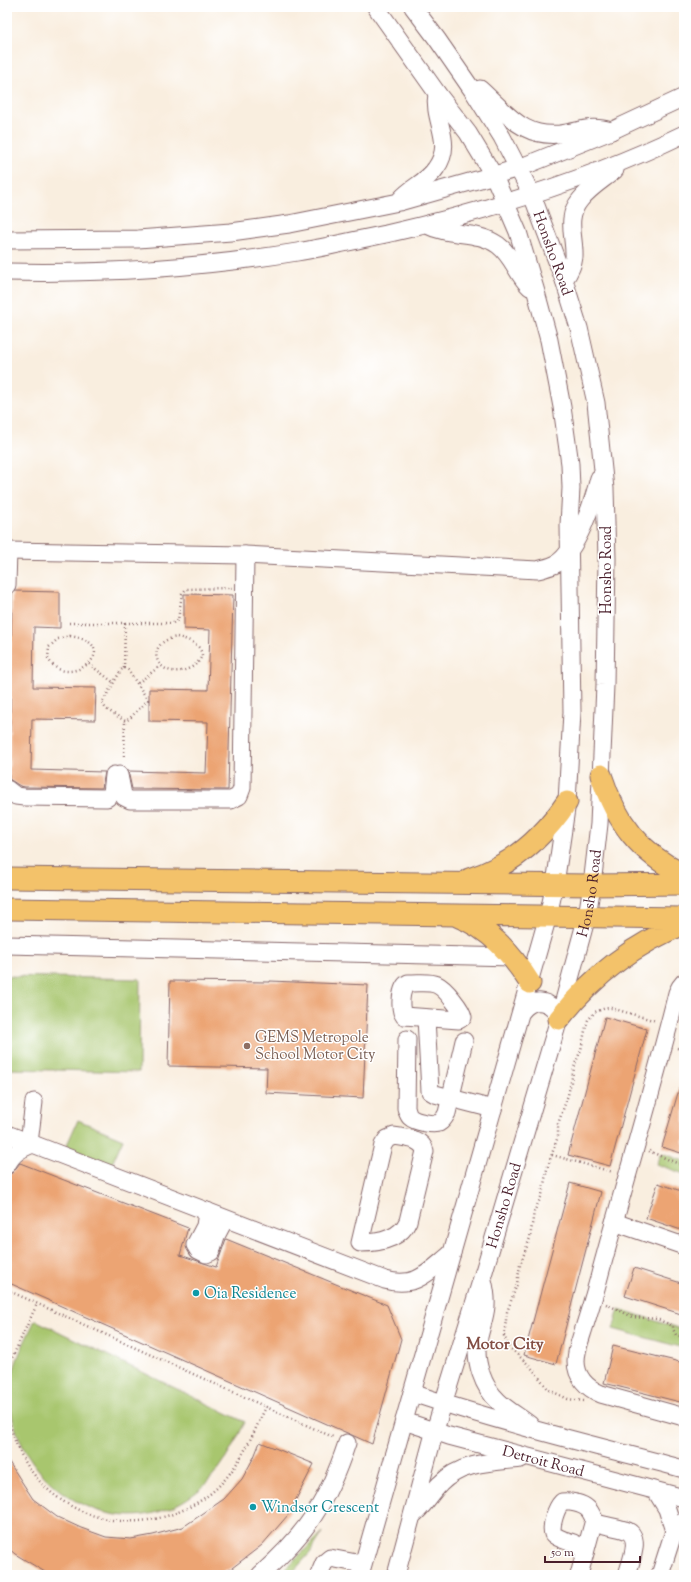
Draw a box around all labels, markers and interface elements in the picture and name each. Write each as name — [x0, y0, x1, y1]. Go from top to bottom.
street label: Honsho Road — [527, 208, 577, 299]
street label: Honsho Road — [597, 525, 618, 614]
street label: Honsho Road — [573, 848, 608, 940]
place label: GEMS Metropole School Motor City — [255, 1028, 376, 1066]
marker: GEMS Metropole School Motor City — [242, 1041, 252, 1051]
street label: Honsho Road — [482, 1160, 528, 1251]
place label: Oia Residence — [204, 1284, 296, 1305]
marker: Oia Residence — [191, 1288, 201, 1298]
district label: Motor City — [466, 1334, 544, 1357]
street label: Detroit Road — [500, 1441, 587, 1483]
place label: Windsor Crescent — [261, 1498, 379, 1519]
marker: Windsor Crescent — [248, 1502, 258, 1512]
scale bar — [545, 1538, 640, 1564]
text: 50 m — [550, 1544, 574, 1562]

